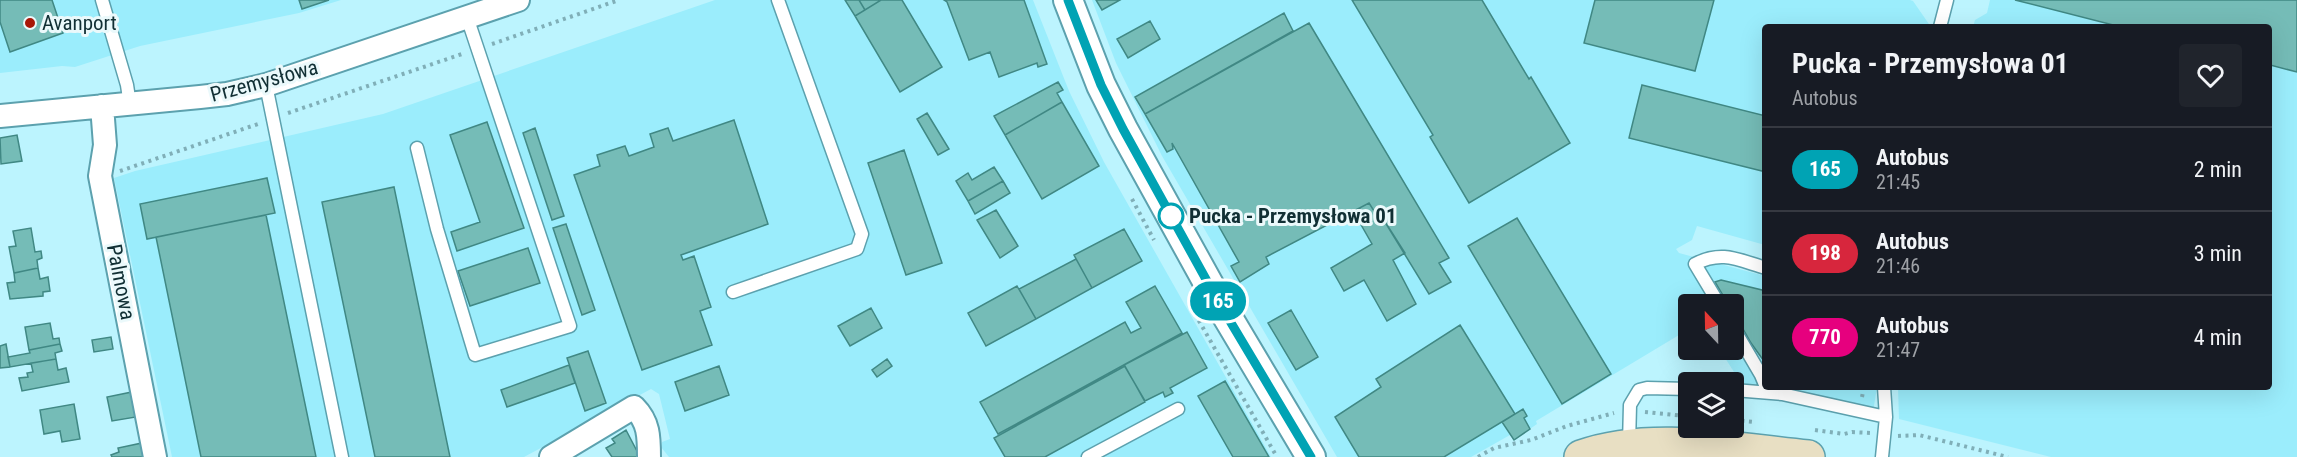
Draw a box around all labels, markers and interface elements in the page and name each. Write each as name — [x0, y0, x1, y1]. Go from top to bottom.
place label: Avanport — [42, 11, 117, 35]
marker: Avanport — [23, 16, 37, 30]
button: heart — [2179, 44, 2242, 107]
text: Pucka - Przemysłowa 01 — [1792, 47, 2069, 80]
street label: Przemysłowa — [207, 55, 321, 107]
text: Autobus — [1792, 86, 1858, 110]
text: Autobus — [1876, 145, 1949, 170]
text: 165 — [1809, 157, 1841, 181]
text: 2 min — [2194, 157, 2242, 182]
text: 21:45 — [1876, 170, 1920, 194]
marker: Pucka - Przemysłowa 01 — [1158, 203, 1184, 229]
place label: Pucka - Przemysłowa 01 — [1189, 204, 1397, 228]
text: Autobus — [1876, 229, 1949, 254]
text: 198 — [1809, 241, 1841, 265]
text: 3 min — [2194, 241, 2242, 266]
street label: Palmowa — [102, 242, 140, 322]
text: 21:46 — [1876, 254, 1920, 278]
line badge: 165 — [1184, 282, 1252, 320]
text: 165 — [1202, 289, 1234, 313]
north arrow — [1678, 294, 1744, 360]
map controls — [1678, 294, 1744, 438]
text: Autobus — [1876, 313, 1949, 338]
text: 770 — [1809, 325, 1841, 349]
text: 4 min — [2194, 325, 2242, 350]
text: 21:47 — [1876, 338, 1920, 362]
button: layers — [1678, 372, 1744, 438]

